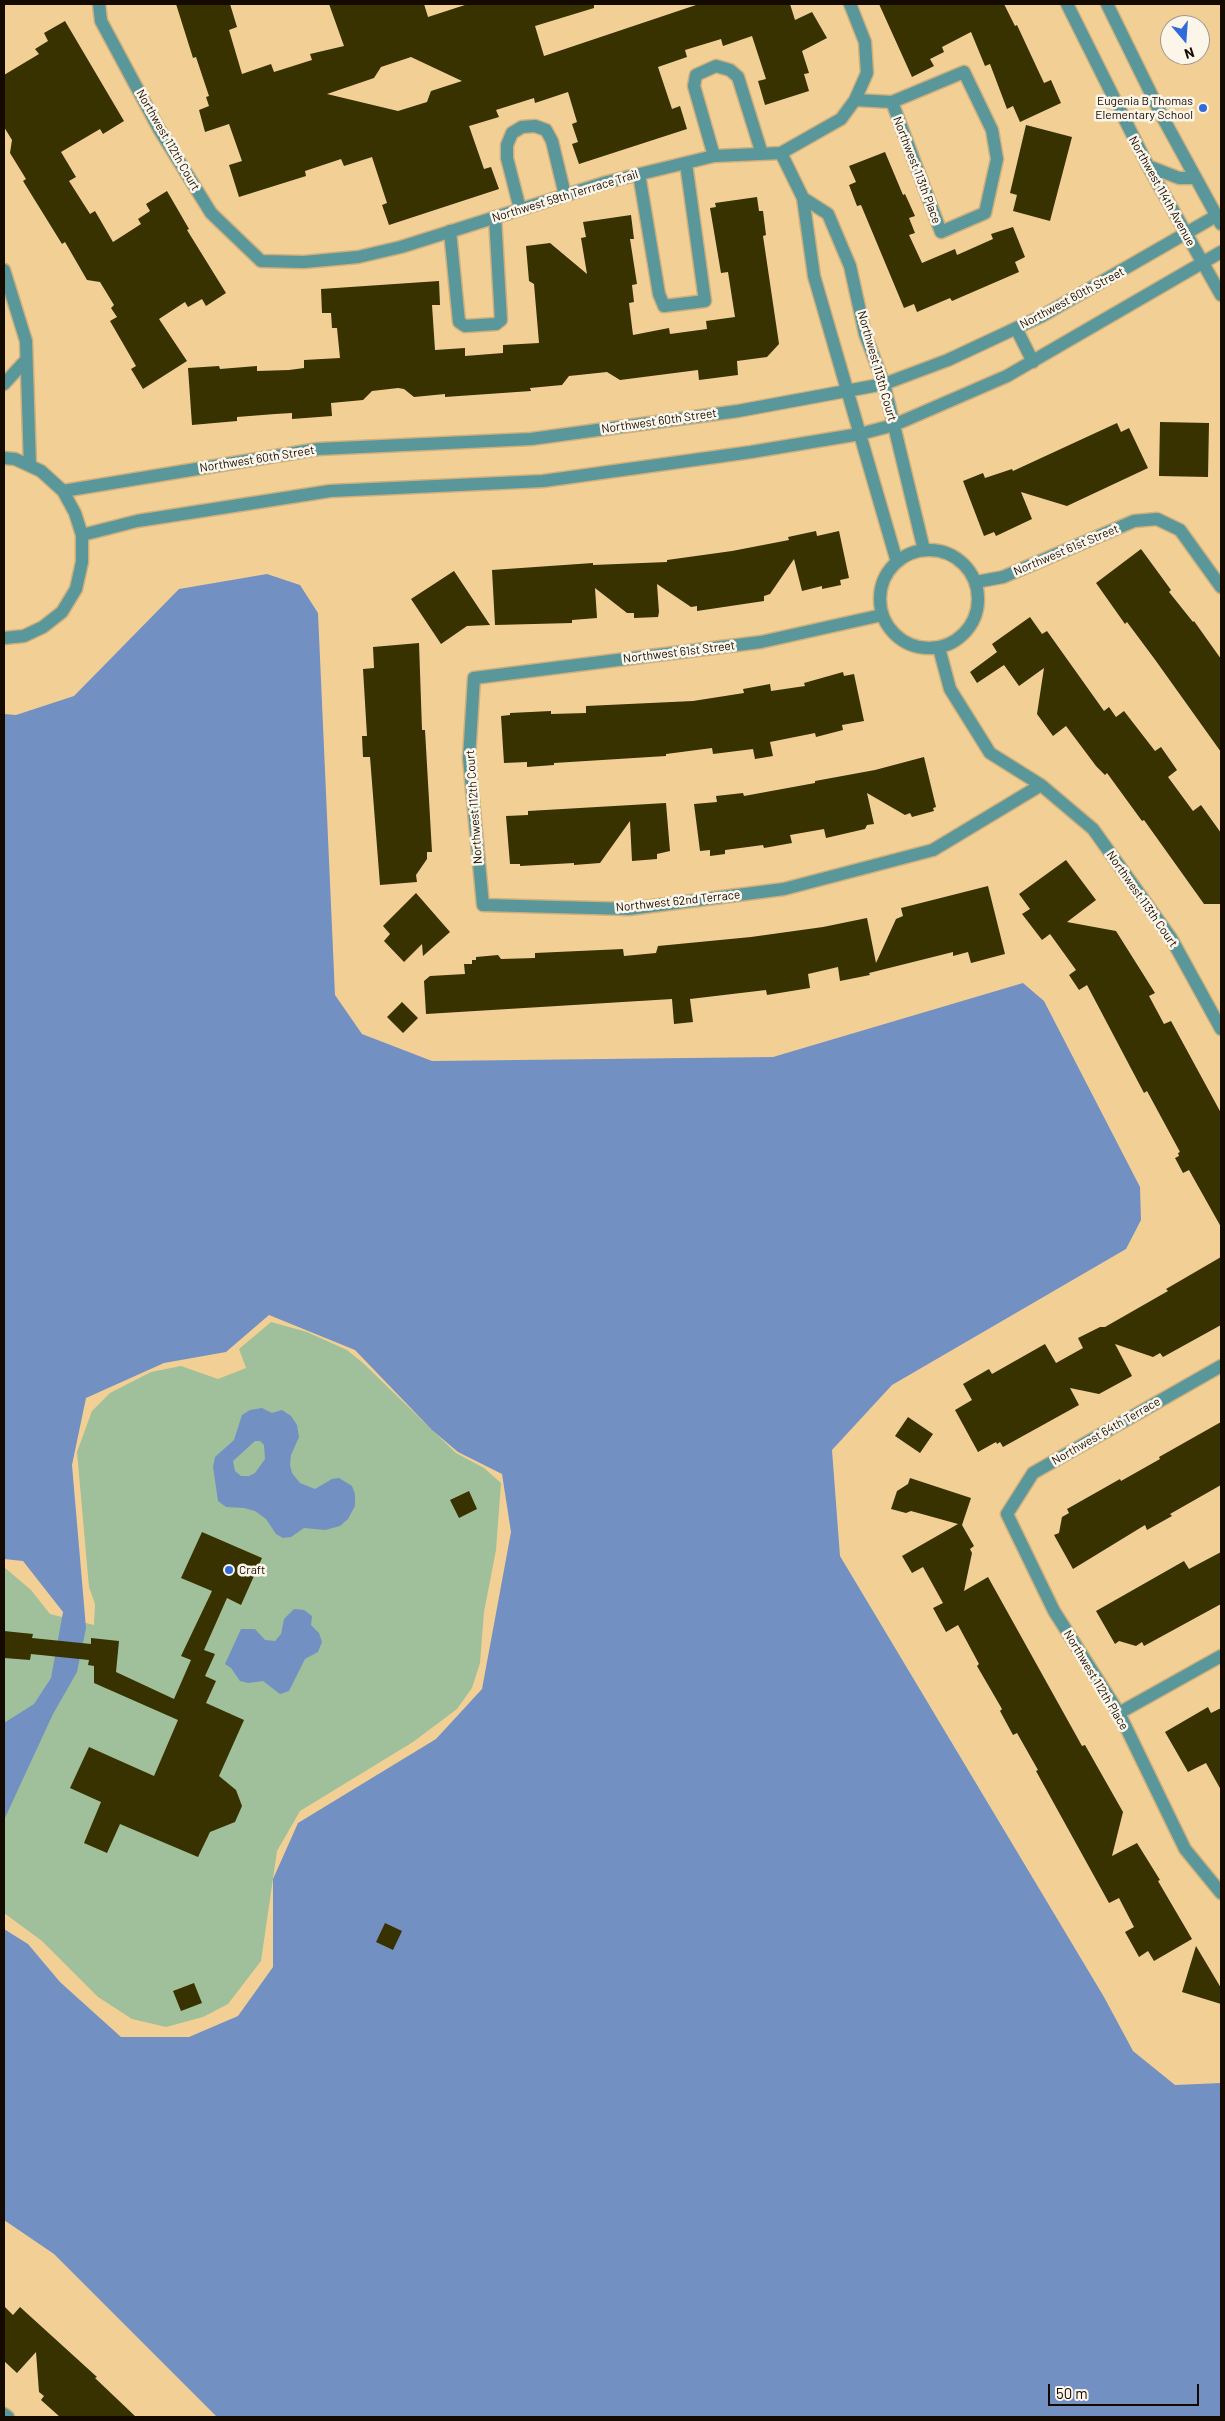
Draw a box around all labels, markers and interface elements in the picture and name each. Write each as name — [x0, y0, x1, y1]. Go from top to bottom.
north arrow — [1160, 15, 1210, 65]
text: N — [1182, 44, 1197, 63]
street label: Northwest 112th Court — [133, 87, 203, 193]
place label: Eugenia B Thomas Elementary School — [1095, 94, 1193, 122]
marker: Eugenia B Thomas Elementary School — [1197, 102, 1209, 114]
street label: Northwest 113th Place — [890, 114, 944, 226]
street label: Northwest 114th Avenue — [1126, 133, 1198, 249]
street label: Northwest 59th Terrrace Trail — [490, 167, 640, 225]
street label: Northwest 60th Street — [1017, 264, 1127, 332]
street label: Northwest 113th Court — [854, 309, 900, 423]
street label: Northwest 60th Street — [600, 406, 718, 436]
street label: Northwest 60th Street — [199, 443, 315, 475]
street label: Northwest 61st Street — [1011, 521, 1121, 579]
street label: Northwest 61st Street — [622, 638, 736, 666]
street label: Northwest 112th Court — [463, 749, 485, 865]
street label: Northwest 113th Court — [1103, 848, 1181, 950]
street label: Northwest 62nd Terrace — [615, 887, 741, 915]
street label: Northwest 64th Terrace — [1049, 1394, 1163, 1468]
place label: Craft — [239, 1563, 265, 1577]
marker: Craft — [223, 1564, 235, 1576]
street label: Northwest 112th Place — [1061, 1627, 1131, 1733]
scale bar — [1050, 2374, 1201, 2406]
text: 50 m — [1056, 2384, 1088, 2402]

